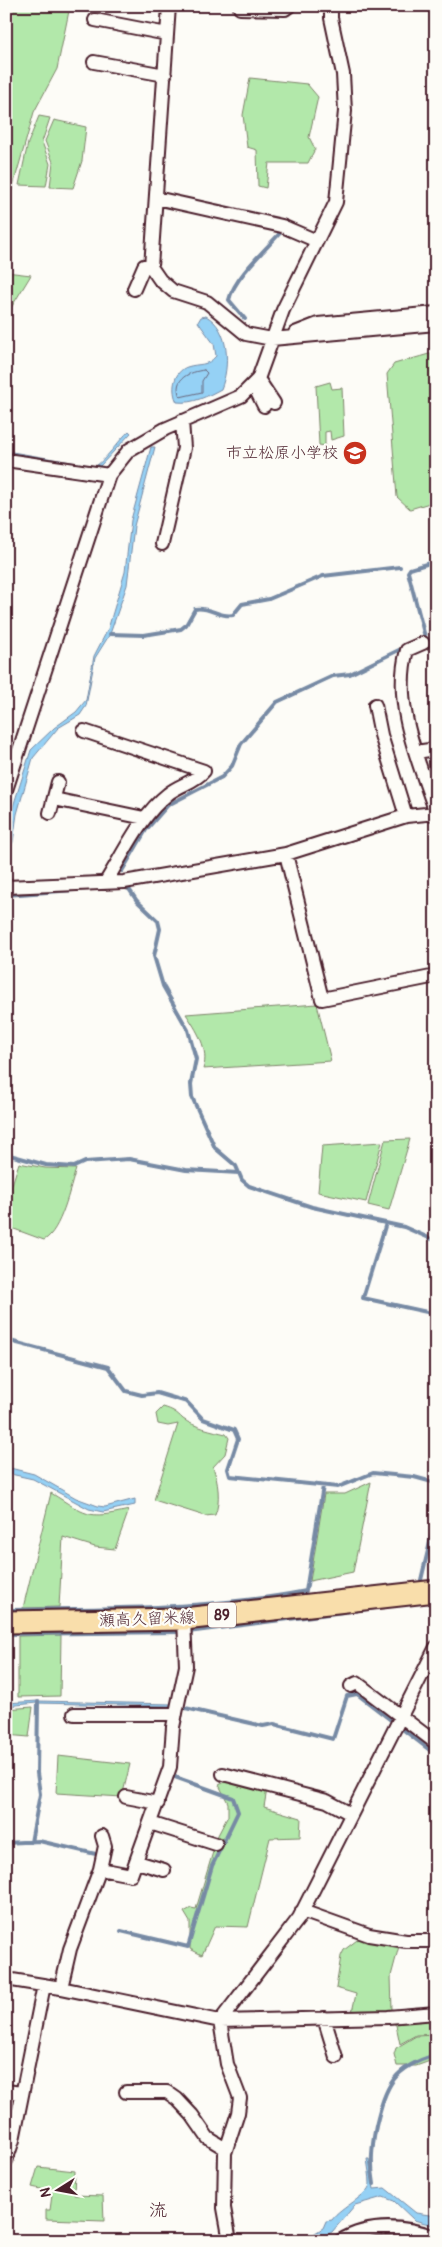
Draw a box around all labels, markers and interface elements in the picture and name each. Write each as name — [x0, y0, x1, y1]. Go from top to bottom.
school or university icon: 市立松原小学校 — [342, 440, 368, 466]
place label: 市立松原小学校 — [226, 443, 338, 463]
road number: 89 — [208, 1602, 236, 1628]
street label: 瀬高久留米線 — [99, 1607, 195, 1631]
north arrow — [32, 2164, 82, 2214]
text: N — [36, 2186, 55, 2199]
district label: 流 — [149, 2199, 167, 2222]

